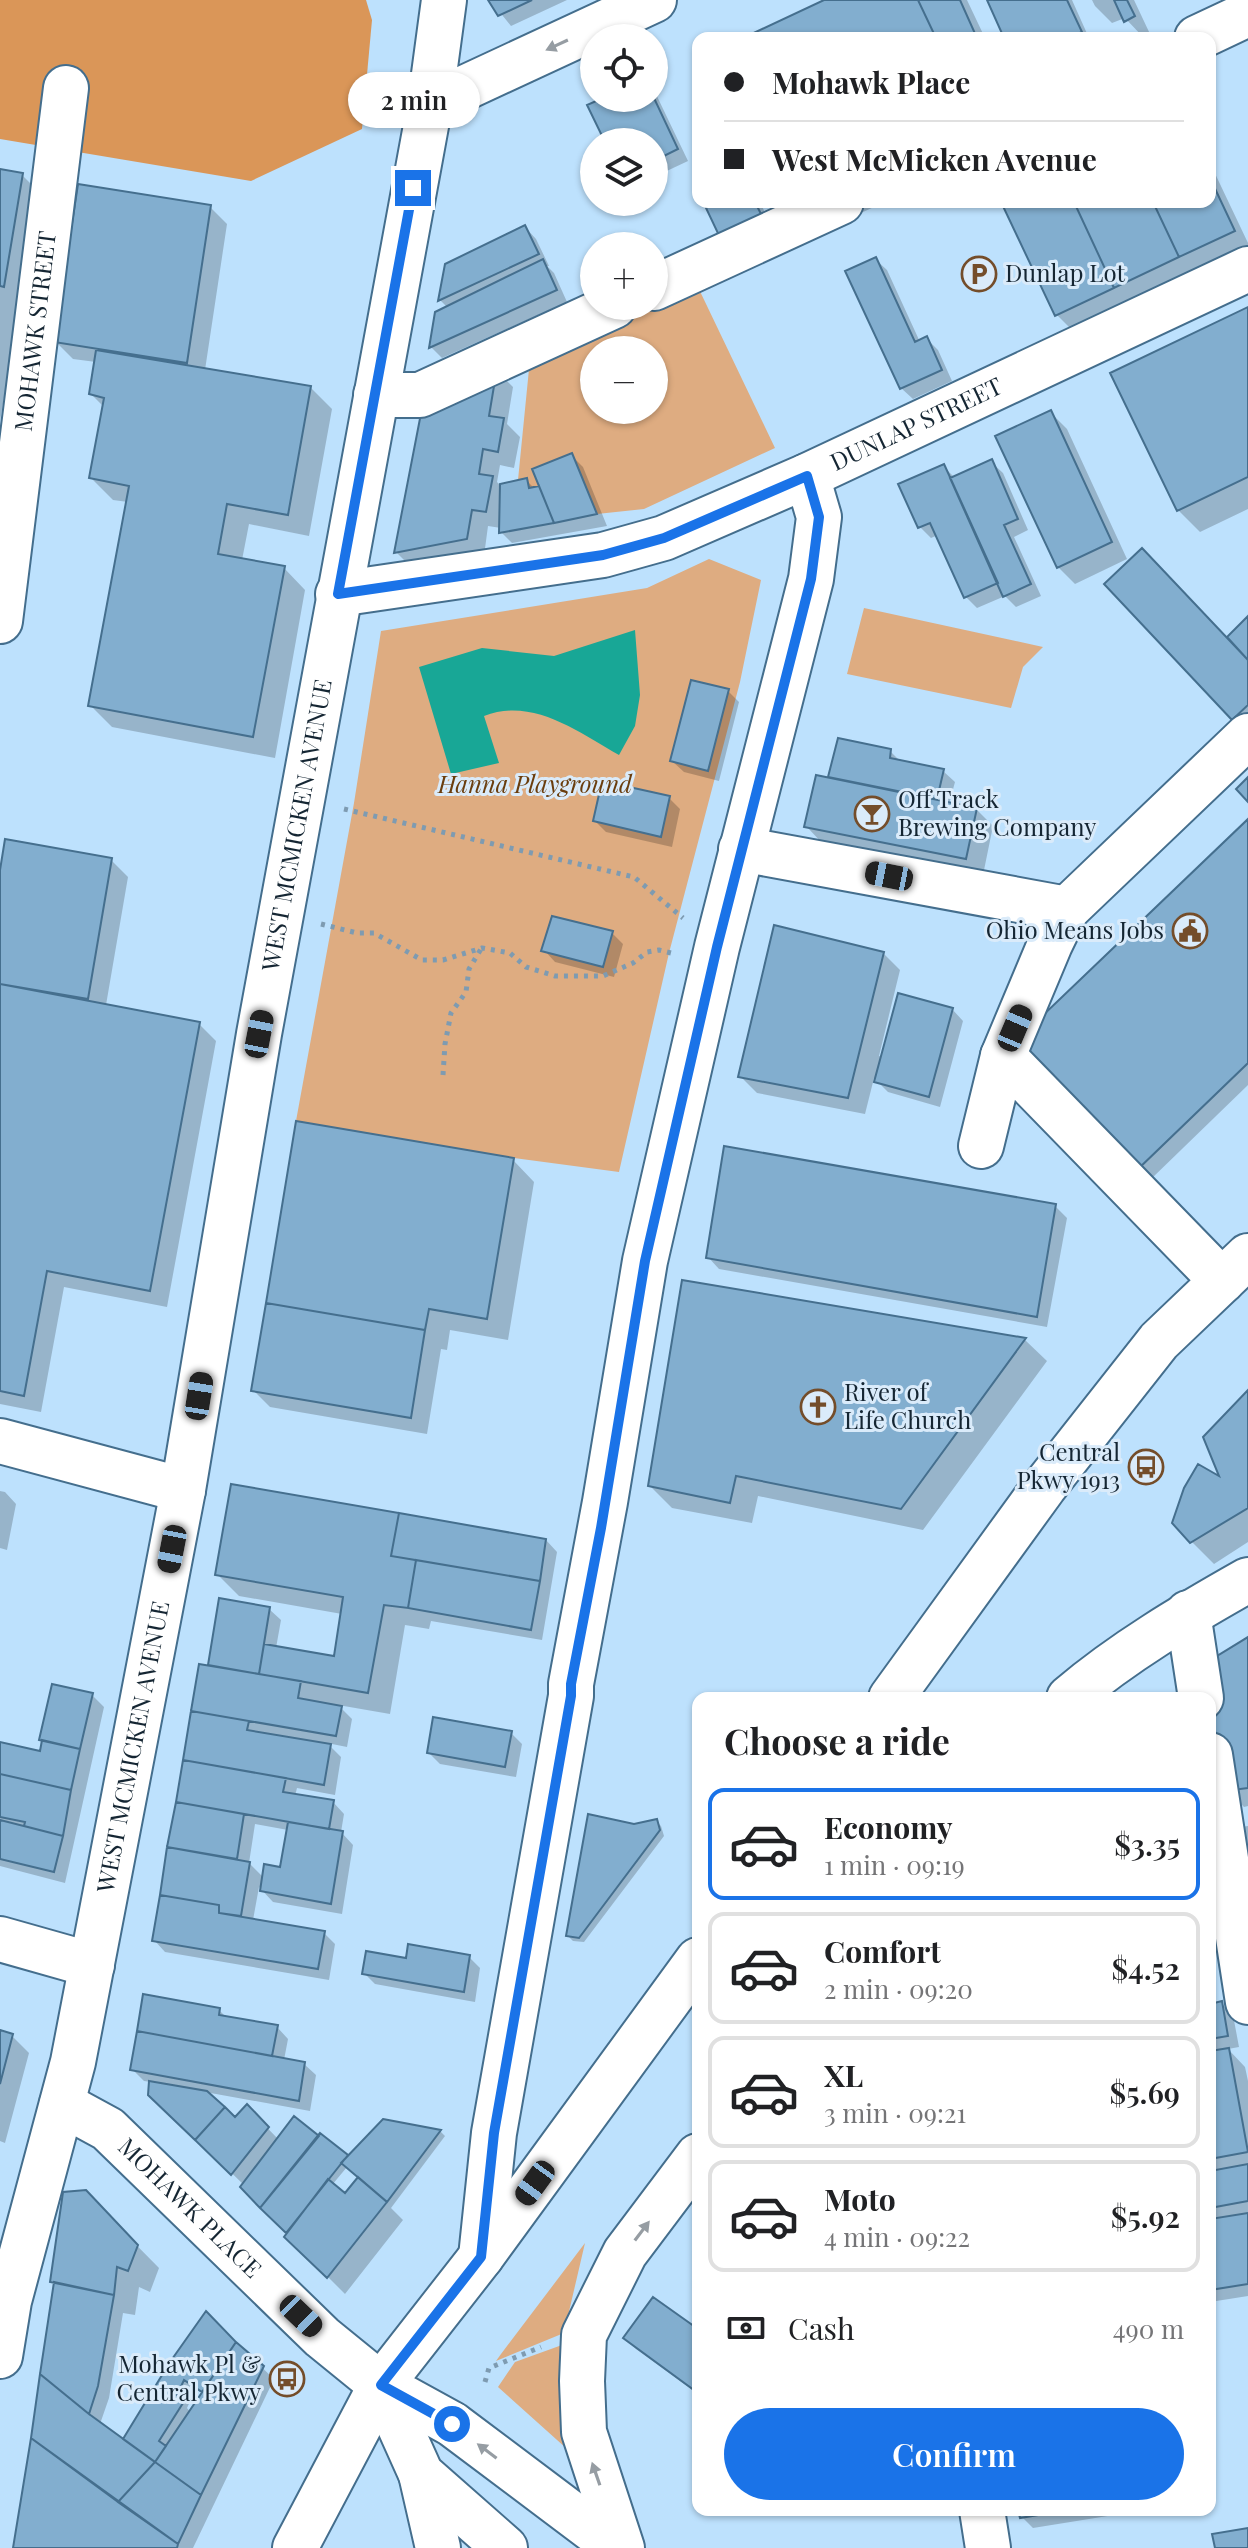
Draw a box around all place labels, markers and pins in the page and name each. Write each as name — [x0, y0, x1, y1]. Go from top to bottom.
parking icon: Dunlap Lot — [960, 255, 998, 293]
place label: Dunlap Lot — [1005, 256, 1126, 288]
place label: Off Track Brewing Company — [898, 782, 1096, 842]
bar icon: Off Track Brewing Company — [853, 795, 891, 833]
public building icon: Ohio Means Jobs — [1171, 912, 1209, 950]
place label: Ohio Means Jobs — [986, 913, 1164, 945]
place label: River of Life Church — [844, 1375, 971, 1435]
church icon: River of Life Church — [799, 1388, 837, 1426]
place label: Central Pkwy 1913 — [1017, 1435, 1120, 1495]
bus stop icon: Central Pkwy 1913 — [1127, 1448, 1165, 1486]
place label: Mohawk Pl & Central Pkwy — [116, 2347, 261, 2407]
bus stop icon: Mohawk Pl & Central Pkwy — [268, 2360, 306, 2398]

